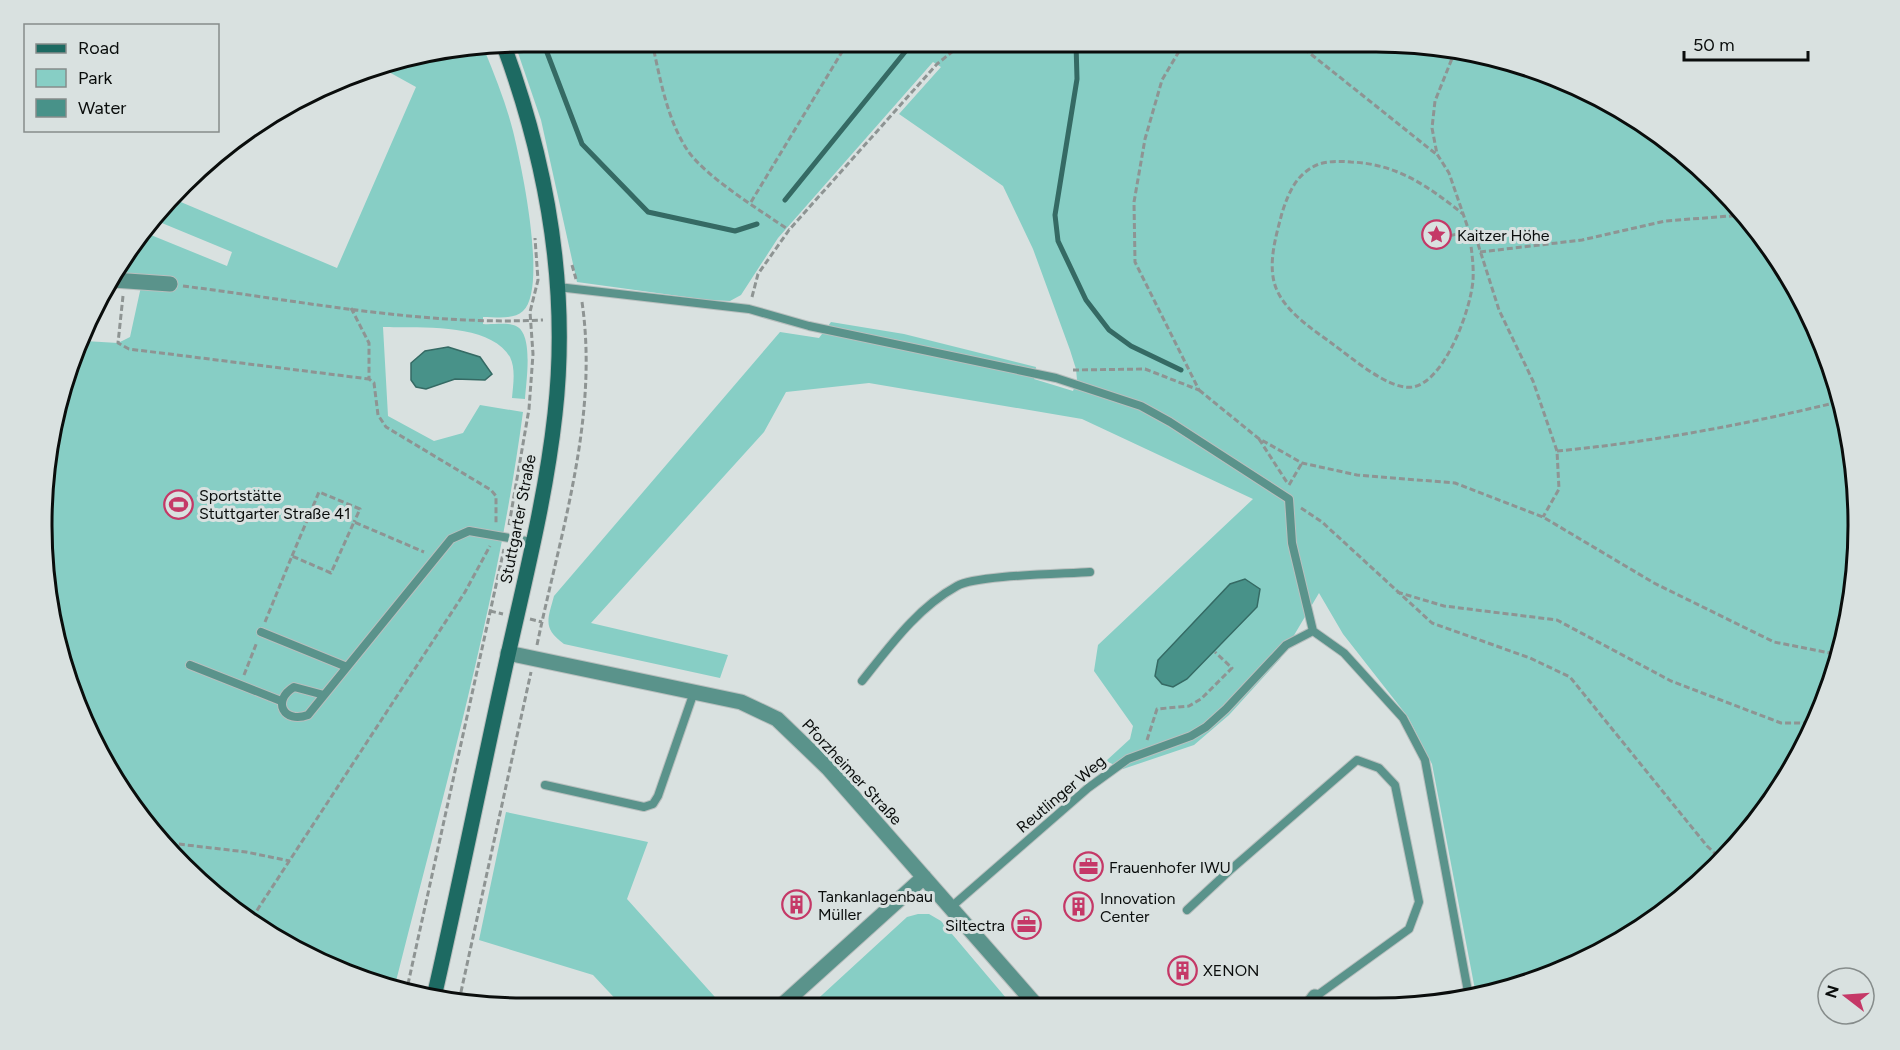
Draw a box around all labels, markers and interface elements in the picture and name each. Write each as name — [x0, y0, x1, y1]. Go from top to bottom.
legend — [24, 24, 219, 132]
scale bar — [1684, 24, 1808, 62]
text: 50 m — [1693, 34, 1735, 56]
text: Road — [78, 37, 119, 59]
text: Park — [78, 67, 113, 89]
text: Water — [78, 97, 126, 119]
place icon: Kaitzer Höhe — [1420, 219, 1452, 251]
place label: Kaitzer Höhe — [1457, 226, 1550, 245]
street label: Stuttgarter Straße — [496, 453, 540, 585]
place label: Sportstätte Stuttgarter Straße 41 — [199, 486, 351, 523]
sports icon: Sportstätte Stuttgarter Straße 41 — [162, 488, 194, 520]
street label: Pforzheimer Straße — [798, 715, 906, 829]
street label: Reutlinger Weg — [1013, 751, 1109, 837]
office icon: Frauenhofer IWU — [1072, 851, 1104, 883]
place label: Frauenhofer IWU — [1109, 858, 1231, 877]
place label: Tankanlagenbau Müller — [818, 887, 933, 924]
building icon: Tankanlagenbau Müller — [781, 889, 813, 921]
place label: Innovation Center — [1100, 889, 1176, 926]
building icon: Innovation Center — [1063, 891, 1095, 923]
office icon: Siltectra — [1010, 909, 1042, 941]
place label: Siltectra — [945, 916, 1005, 935]
building icon: XENON — [1166, 954, 1198, 986]
place label: XENON — [1203, 961, 1259, 980]
north arrow — [1816, 966, 1876, 1026]
text: N — [1821, 983, 1843, 1000]

